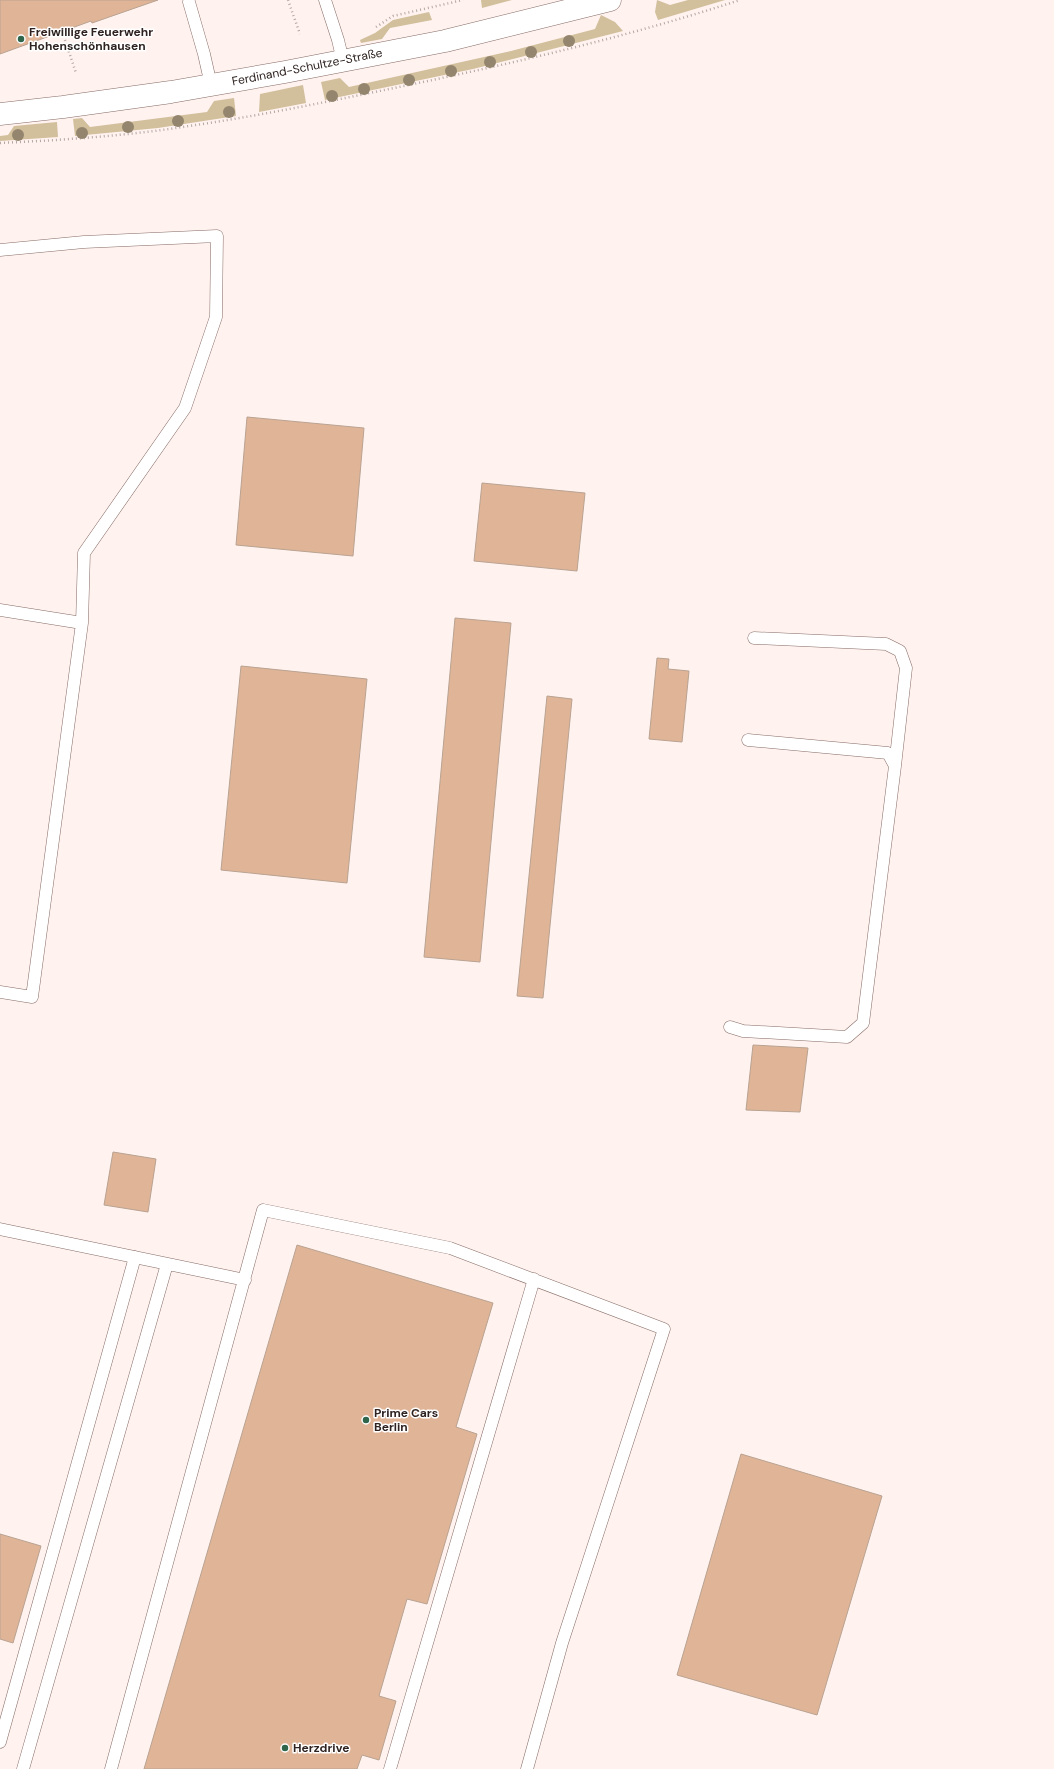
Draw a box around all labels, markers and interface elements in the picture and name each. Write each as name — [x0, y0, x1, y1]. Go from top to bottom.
place label: Freiwillige Feuerwehr Hohenschönhausen — [29, 24, 153, 54]
marker: Freiwillige Feuerwehr Hohenschönhausen — [16, 34, 26, 44]
street label: Ferdinand-Schultze-Straße — [230, 45, 384, 89]
place label: Prime Cars Berlin — [374, 1405, 438, 1435]
marker: Prime Cars Berlin — [361, 1415, 371, 1425]
place label: Herzdrive — [293, 1740, 349, 1756]
marker: Herzdrive — [280, 1743, 290, 1753]

